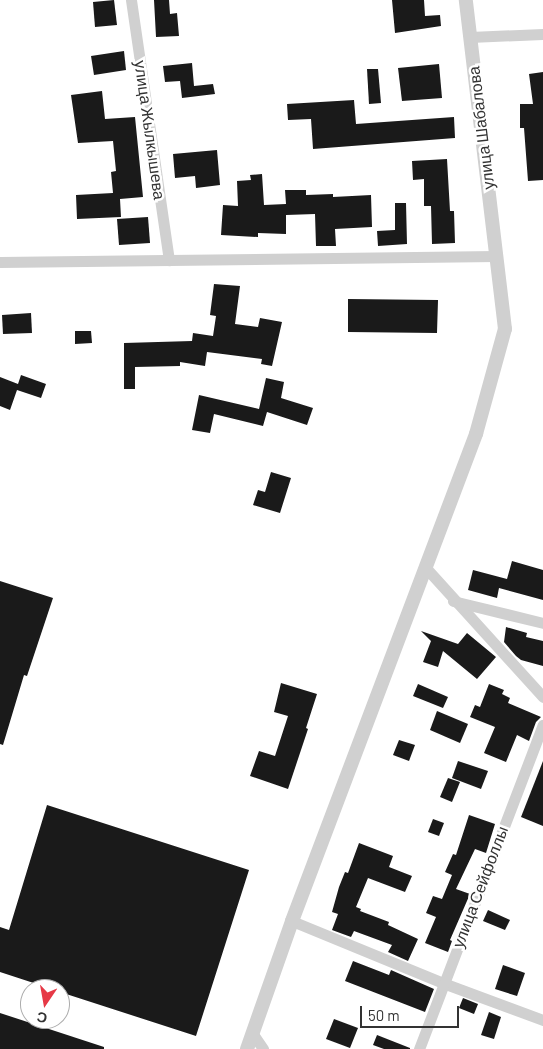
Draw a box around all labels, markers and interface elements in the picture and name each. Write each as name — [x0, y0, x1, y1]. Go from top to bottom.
street label: улица Жылкышева — [131, 59, 169, 201]
street label: улица Шабалова — [464, 65, 498, 191]
street label: улица Сейфоллы — [448, 824, 512, 950]
north arrow — [20, 979, 70, 1029]
scale bar — [363, 996, 462, 1028]
text: 50 m — [368, 1006, 400, 1024]
text: С — [35, 1009, 49, 1028]

